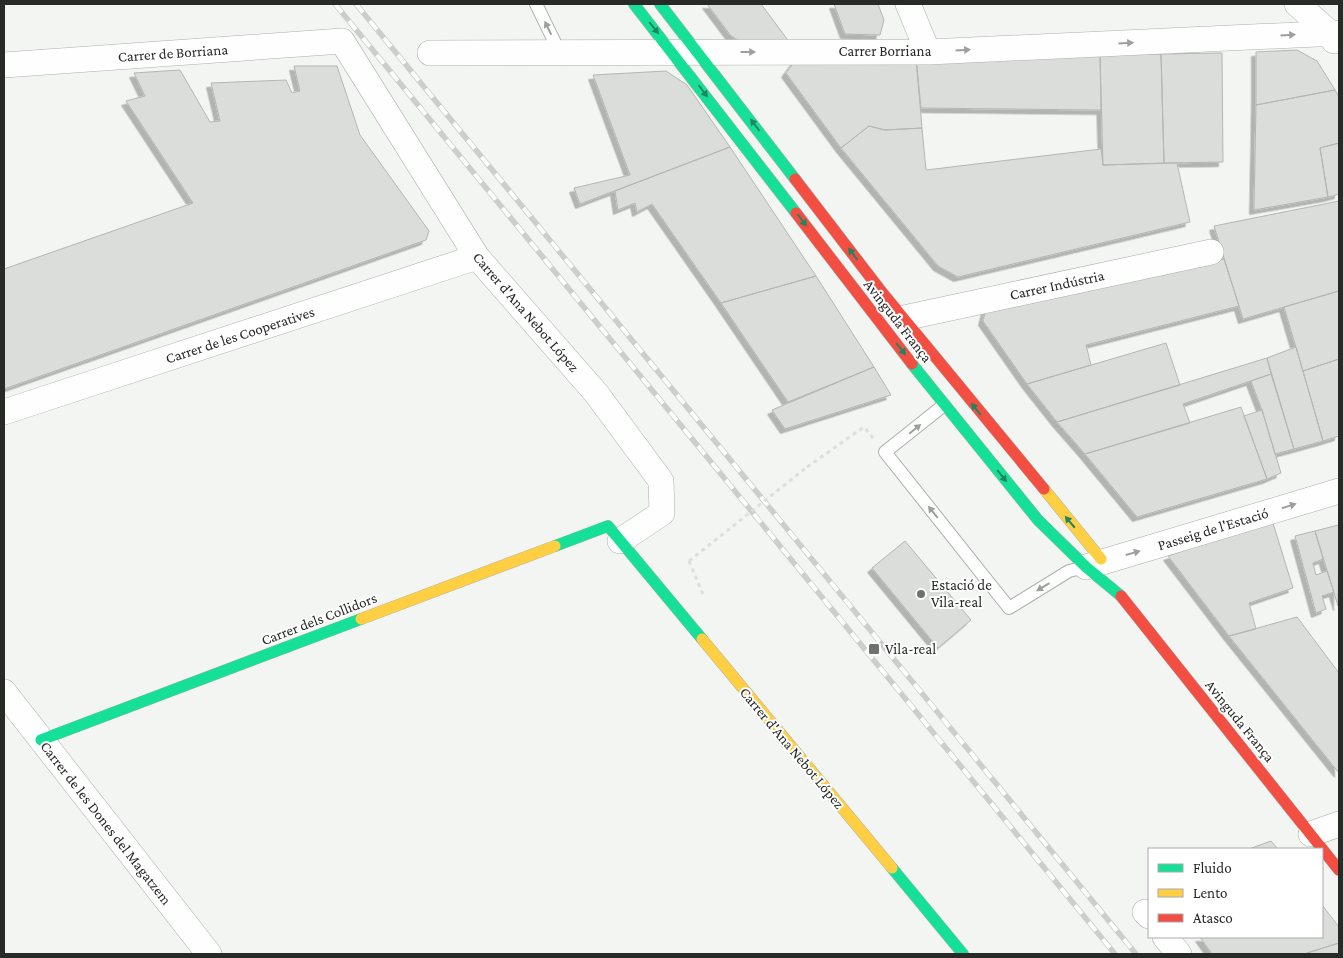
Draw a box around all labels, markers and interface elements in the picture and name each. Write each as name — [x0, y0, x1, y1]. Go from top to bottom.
one-way arrow — [544, 21, 552, 35]
one-way arrow — [648, 21, 659, 34]
one-way arrow — [1280, 31, 1296, 39]
one-way arrow — [1118, 38, 1134, 46]
street label: Carrer de Borriana — [117, 41, 229, 65]
street label: Carrer Borriana — [839, 43, 932, 59]
one-way arrow — [956, 46, 972, 54]
one-way arrow — [741, 48, 757, 56]
one-way arrow — [698, 84, 709, 97]
one-way arrow — [750, 118, 760, 132]
one-way arrow — [797, 213, 807, 227]
one-way arrow — [848, 247, 858, 261]
street label: Carrer d'Ana Nebot López — [469, 249, 582, 376]
street label: Carrer Indústria — [1008, 267, 1106, 303]
street label: Avinguda França — [860, 276, 935, 366]
street label: Carrer de les Cooperatives — [164, 303, 317, 368]
one-way arrow — [895, 342, 906, 355]
one-way arrow — [971, 402, 982, 415]
one-way arrow — [908, 423, 921, 434]
one-way arrow — [997, 469, 1008, 482]
one-way arrow — [1281, 502, 1296, 510]
street label: Passeig de l'Estació — [1156, 505, 1270, 554]
one-way arrow — [927, 506, 938, 519]
one-way arrow — [1064, 517, 1076, 529]
one-way arrow — [1126, 548, 1141, 556]
place label: Estació de Vila-real — [931, 577, 992, 610]
one-way arrow — [1036, 583, 1049, 592]
marker: Estació de Vila-real — [915, 588, 927, 600]
street label: Carrer dels Collidors — [259, 590, 379, 648]
place label: Vila-real — [885, 641, 936, 657]
marker: Vila-real — [867, 642, 881, 656]
street label: Avinguda França — [1201, 677, 1278, 766]
street label: Carrer d'Ana Nebot López — [736, 684, 847, 813]
street label: Carrer de les Dones del Magatzem — [36, 738, 175, 908]
legend — [1148, 848, 1323, 938]
text: Fluido — [1193, 860, 1232, 876]
text: Lento — [1193, 885, 1227, 901]
text: Atasco — [1193, 910, 1233, 926]

